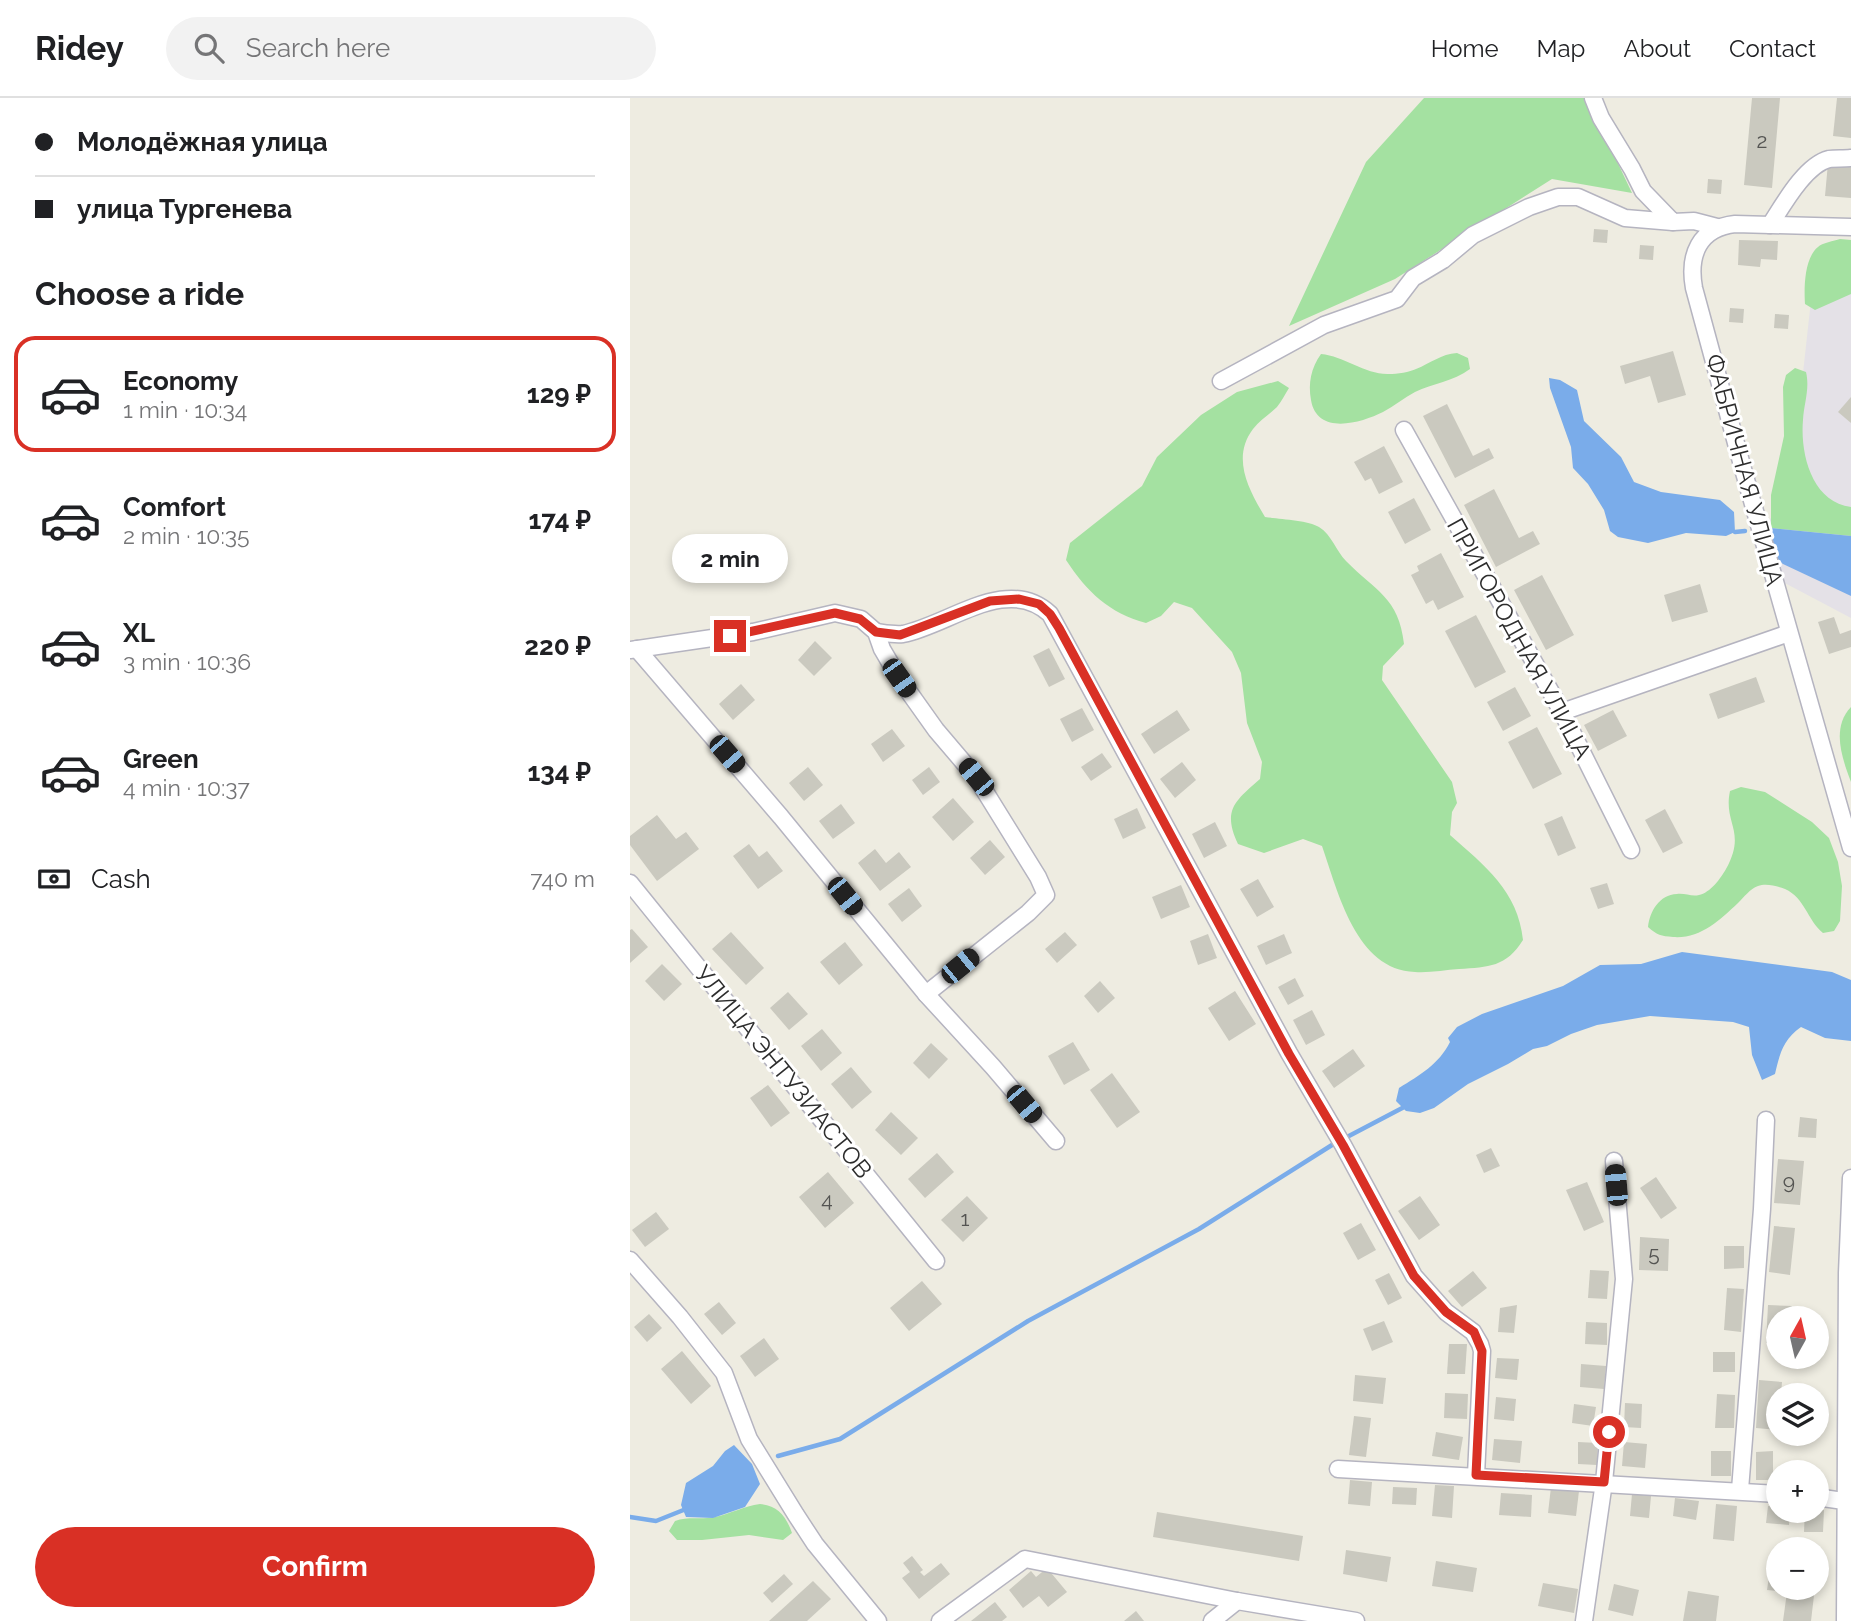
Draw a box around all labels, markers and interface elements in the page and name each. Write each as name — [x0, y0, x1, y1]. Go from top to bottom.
search box — [166, 17, 656, 80]
text: Ridey — [35, 29, 124, 68]
icon: search — [190, 29, 228, 67]
text: Search here — [246, 33, 390, 63]
text: Home — [1431, 34, 1499, 63]
text: Map — [1537, 34, 1585, 63]
text: About — [1623, 34, 1691, 63]
text: Contact — [1729, 34, 1816, 63]
text: Молодёжная улица — [77, 127, 328, 157]
house number: 2 — [1757, 128, 1767, 153]
text: улица Тургенева — [77, 194, 292, 224]
text: Choose a ride — [35, 275, 244, 312]
street label: ФАБРИЧНАЯ УЛИЦА — [1700, 351, 1789, 589]
icon: car — [39, 363, 102, 426]
text: Economy — [123, 366, 238, 396]
text: 129 ₽ — [527, 379, 591, 409]
text: 1 min · 10:34 — [123, 396, 247, 423]
icon: car — [39, 489, 102, 552]
text: Comfort — [123, 492, 226, 522]
text: 174 ₽ — [528, 505, 591, 535]
street label: ПРИГОРОДНАЯ УЛИЦА — [1441, 513, 1598, 764]
text: 2 min · 10:35 — [123, 522, 250, 549]
callout: 2 min — [672, 534, 788, 584]
text: 2 min — [700, 545, 760, 572]
icon: car — [39, 615, 102, 678]
text: XL — [123, 618, 155, 648]
route end — [714, 620, 746, 652]
text: 220 ₽ — [524, 631, 591, 661]
text: 3 min · 10:36 — [123, 648, 251, 675]
car — [879, 655, 920, 701]
car — [706, 731, 749, 777]
icon: car — [39, 741, 102, 804]
text: Green — [123, 744, 199, 774]
car — [955, 754, 998, 800]
text: 134 ₽ — [527, 757, 591, 787]
text: 4 min · 10:37 — [123, 774, 250, 801]
icon: cash — [35, 860, 73, 898]
text: Cash — [91, 864, 151, 894]
text: 740 m — [530, 865, 595, 892]
car — [824, 873, 867, 919]
car — [938, 945, 983, 987]
street label: УЛИЦА ЭНТУЗИАСТОВ — [689, 959, 878, 1184]
car — [1003, 1081, 1046, 1127]
car — [1604, 1163, 1629, 1207]
house number: 9 — [1783, 1169, 1795, 1194]
house number: 4 — [821, 1187, 833, 1212]
house number: 1 — [961, 1206, 970, 1231]
house number: 5 — [1648, 1241, 1660, 1266]
north arrow — [1766, 1306, 1829, 1368]
map controls — [1766, 1306, 1829, 1600]
button: layers — [1766, 1383, 1829, 1446]
route start — [1593, 1416, 1625, 1448]
button: + — [1766, 1460, 1829, 1523]
button: Confirm — [35, 1527, 595, 1607]
button: − — [1766, 1537, 1829, 1600]

